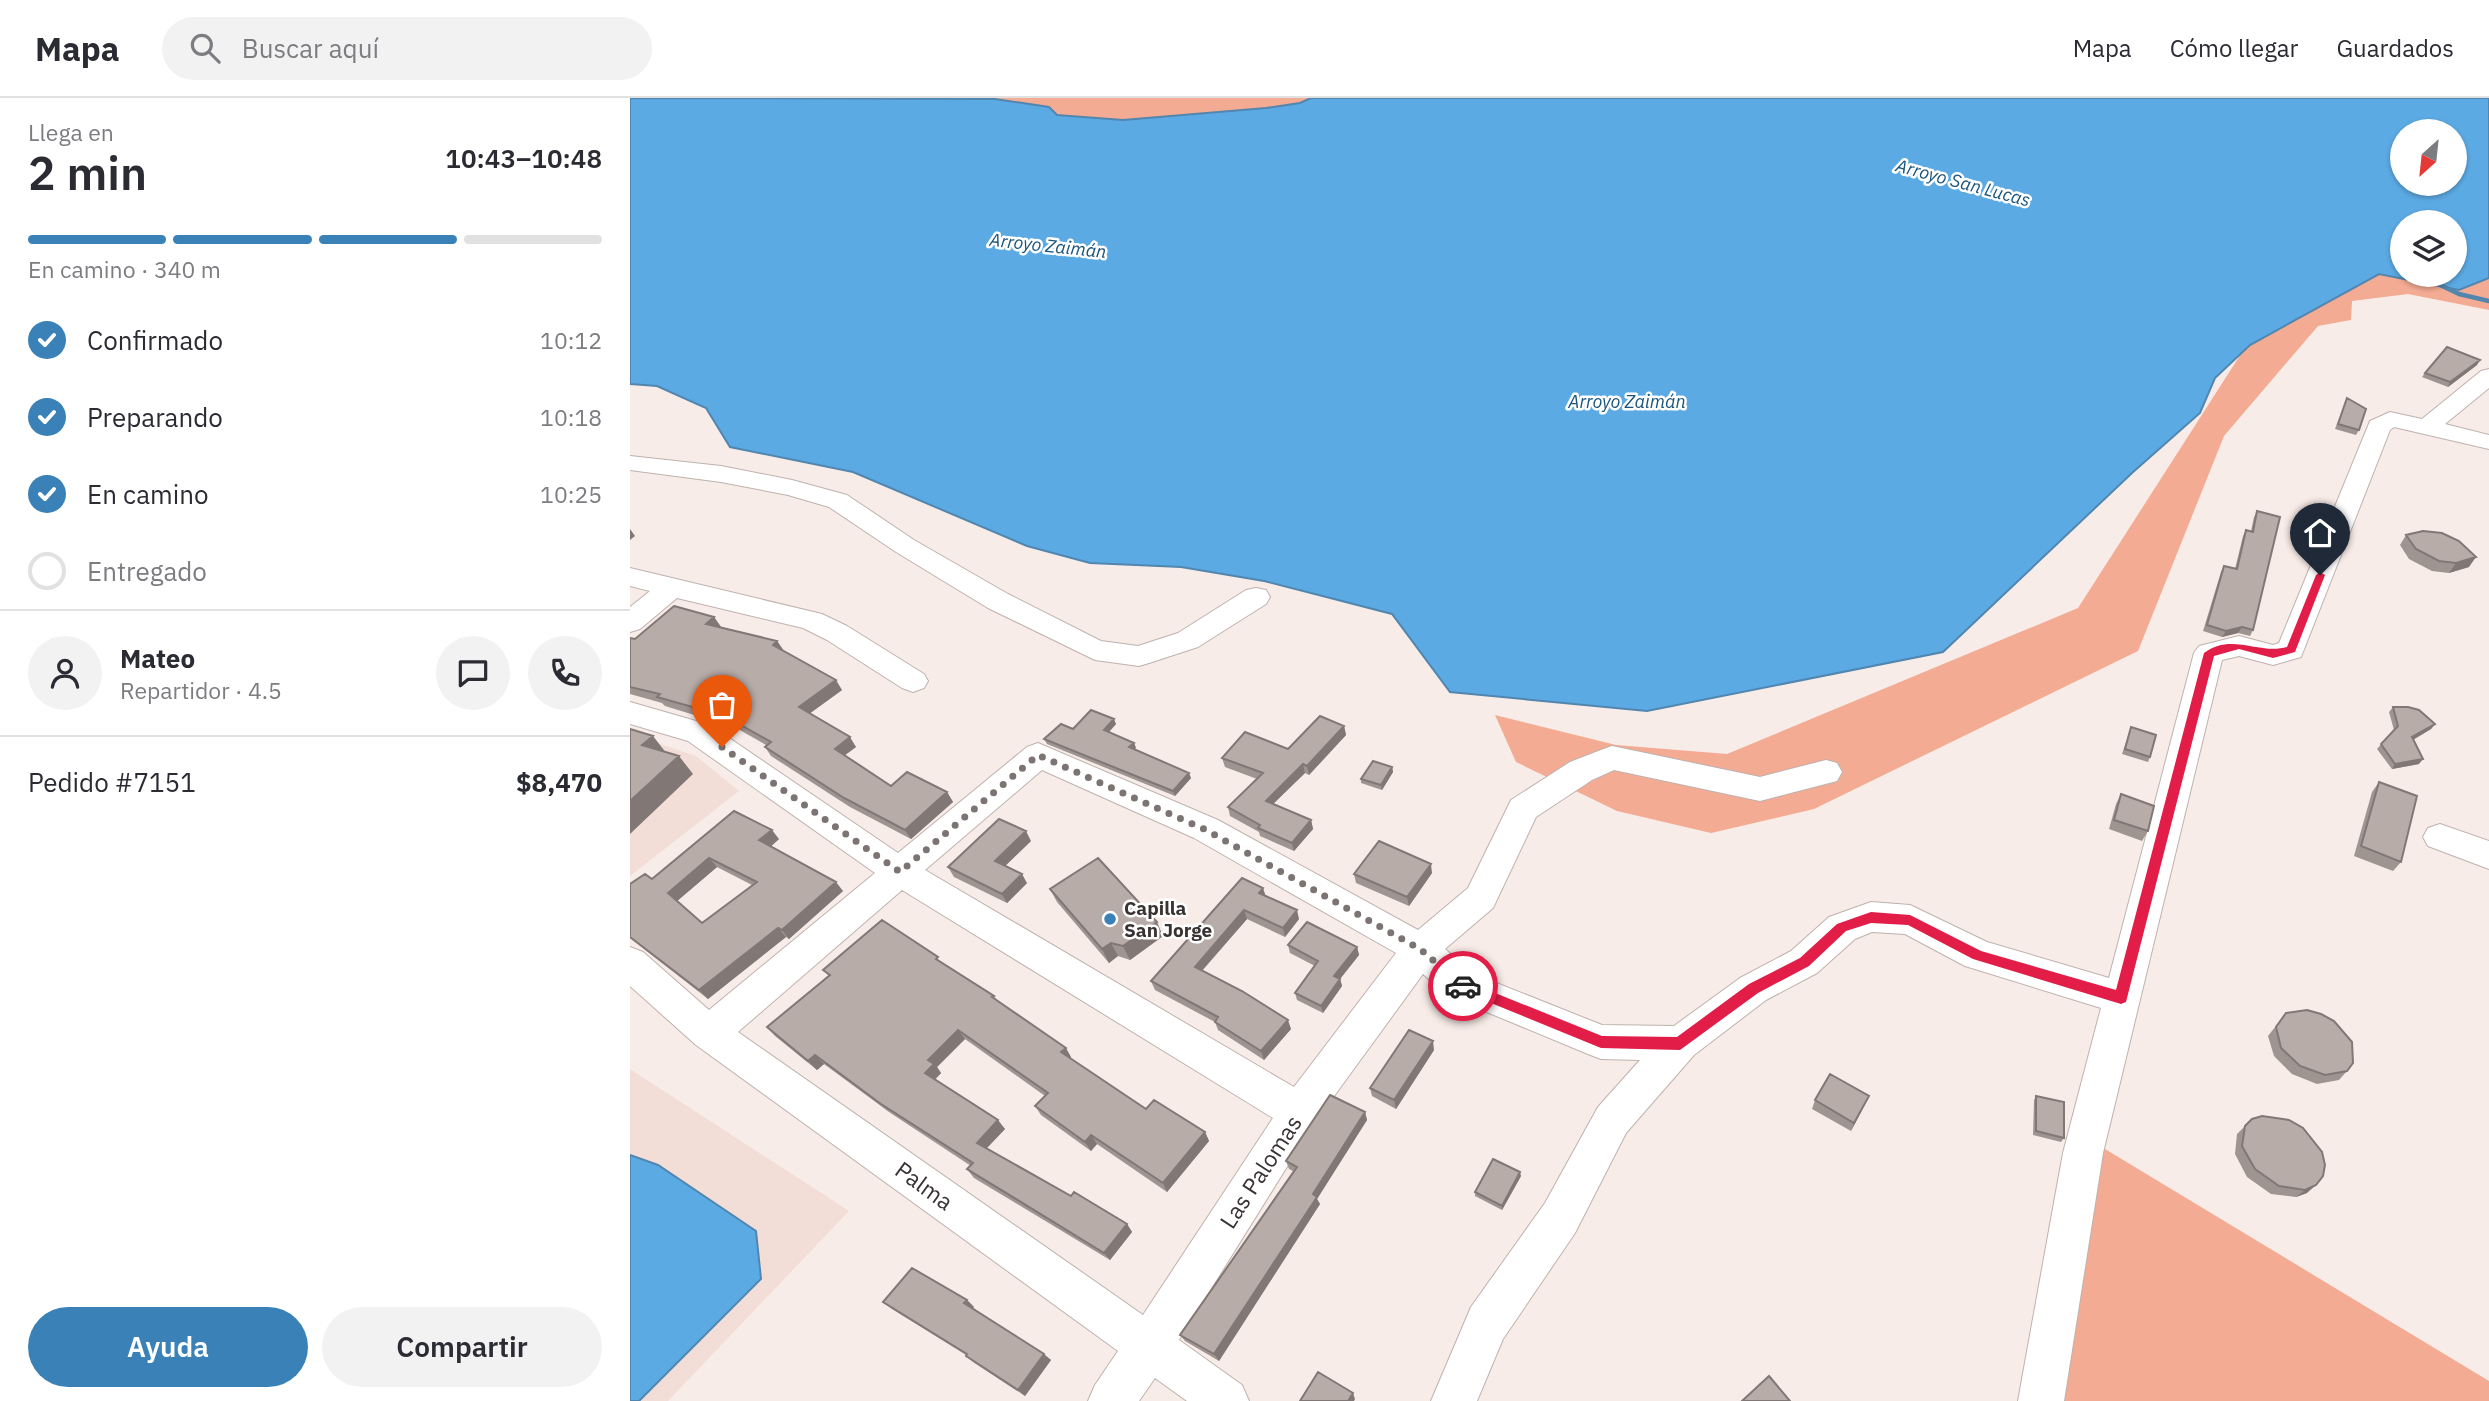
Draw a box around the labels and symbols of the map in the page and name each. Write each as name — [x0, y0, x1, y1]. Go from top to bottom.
north arrow — [2390, 119, 2468, 196]
water label: Arroyo San Lucas — [1893, 153, 2033, 211]
water label: Arroyo Zaimán — [987, 228, 1108, 263]
water label: Arroyo Zaimán — [1567, 390, 1686, 413]
pin — [2290, 503, 2350, 575]
pin — [692, 675, 752, 747]
place label: Capilla San Jorge — [1124, 896, 1212, 942]
marker: Capilla San Jorge — [1102, 911, 1118, 927]
courier — [1428, 951, 1498, 1021]
street label: Las Palomas — [1212, 1109, 1308, 1234]
street label: Palma — [890, 1154, 960, 1216]

